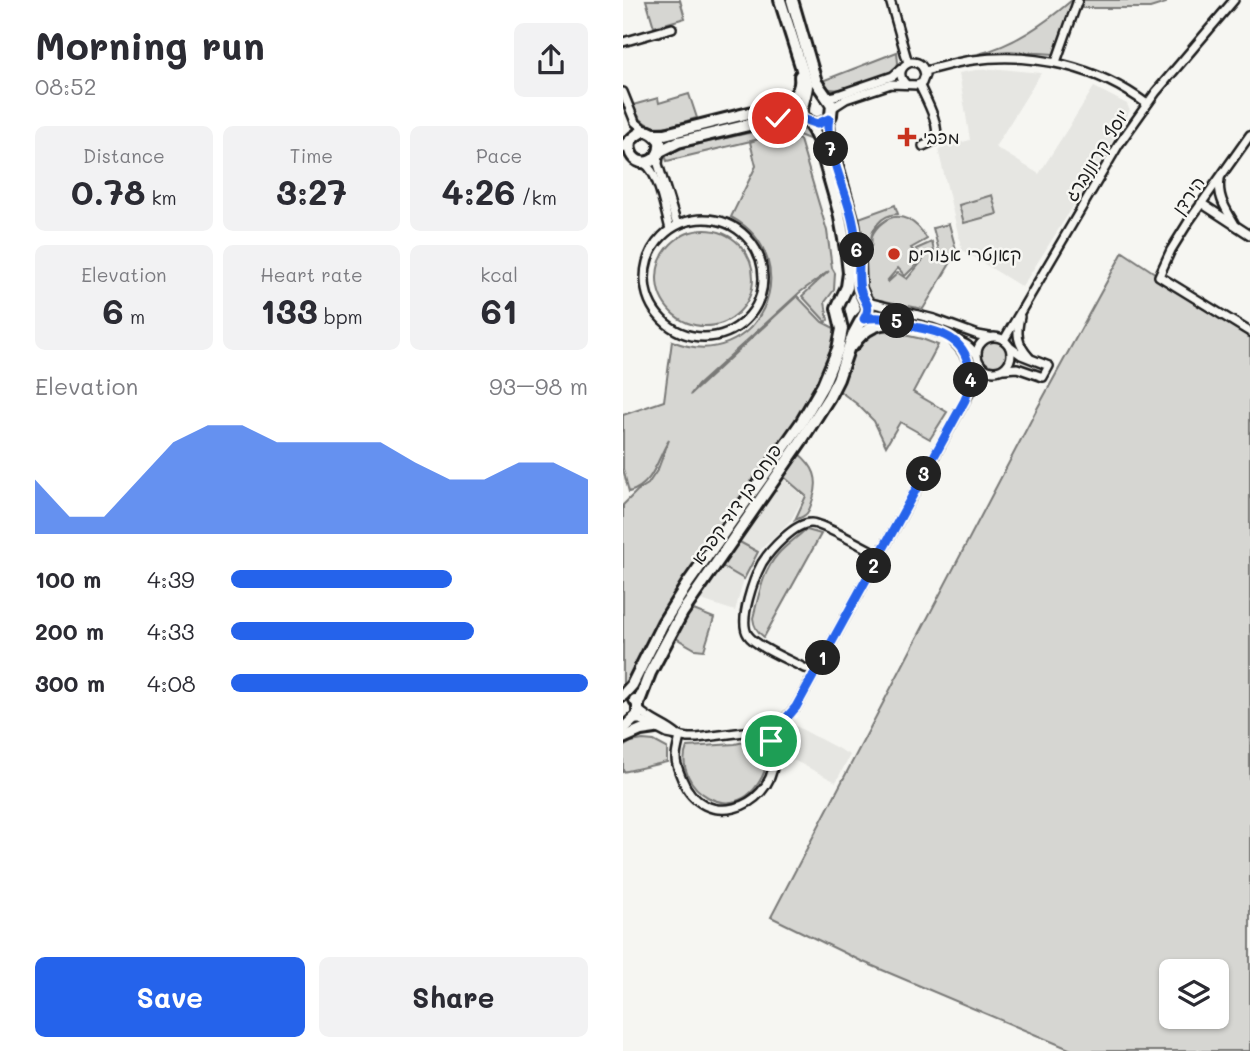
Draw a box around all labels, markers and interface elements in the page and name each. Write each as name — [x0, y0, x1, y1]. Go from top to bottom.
text: Morning run — [35, 20, 265, 70]
button: share — [514, 23, 588, 97]
text: 08:52 — [35, 71, 96, 101]
pin — [748, 88, 808, 148]
icon: check — [759, 99, 797, 137]
street label: יוסף קרוננברג — [1058, 105, 1134, 205]
place label: מכבי — [923, 125, 960, 149]
marker: מכבי — [897, 127, 917, 147]
pin: 7 — [813, 132, 849, 166]
text: 7 — [825, 136, 836, 161]
text: Distance — [83, 143, 165, 168]
text: Time — [290, 143, 333, 168]
text: Pace — [476, 143, 522, 168]
text: 0.78 — [71, 168, 145, 214]
text: 3:27 — [276, 168, 347, 214]
text: 4:26 — [442, 168, 516, 214]
street label: הירדן — [1166, 171, 1210, 219]
text: km — [145, 185, 177, 210]
text: /km — [516, 185, 557, 210]
pin: 6 — [839, 232, 875, 268]
text: 6 — [851, 237, 862, 262]
place label: קאנטרי אזורים — [908, 242, 1022, 266]
marker: קאנטרי אזורים — [886, 246, 902, 262]
text: Elevation — [81, 262, 166, 287]
text: Heart rate — [260, 262, 363, 287]
text: kcal — [480, 262, 518, 287]
text: 6 — [103, 287, 124, 333]
text: 133 — [260, 287, 318, 333]
text: 61 — [481, 287, 518, 333]
text: m — [124, 304, 145, 329]
text: bpm — [318, 304, 363, 329]
pin: 5 — [879, 304, 915, 338]
text: 5 — [891, 308, 902, 333]
pin: 4 — [953, 362, 989, 398]
text: 4 — [964, 367, 977, 392]
text: Elevation — [35, 371, 138, 401]
text: 93–98 m — [489, 371, 588, 401]
street label: פנחס בן דוד קפרא — [685, 439, 787, 569]
pin: 3 — [907, 456, 941, 491]
text: 3 — [918, 461, 929, 486]
pin: 2 — [856, 548, 891, 584]
text: 2 — [868, 553, 879, 578]
text: 100 m — [35, 564, 101, 594]
text: 4:39 — [147, 564, 195, 594]
text: 200 m — [35, 616, 104, 646]
text: 4:33 — [147, 616, 195, 646]
pin: 1 — [805, 640, 841, 676]
text: 1 — [818, 645, 827, 670]
text: 300 m — [35, 668, 105, 698]
text: 4:08 — [147, 668, 196, 698]
pin — [741, 711, 801, 771]
icon: arrive — [752, 722, 790, 760]
button: Save — [35, 957, 305, 1037]
button: Share — [319, 957, 588, 1037]
map controls — [1159, 959, 1229, 1029]
button: layers — [1159, 959, 1229, 1029]

